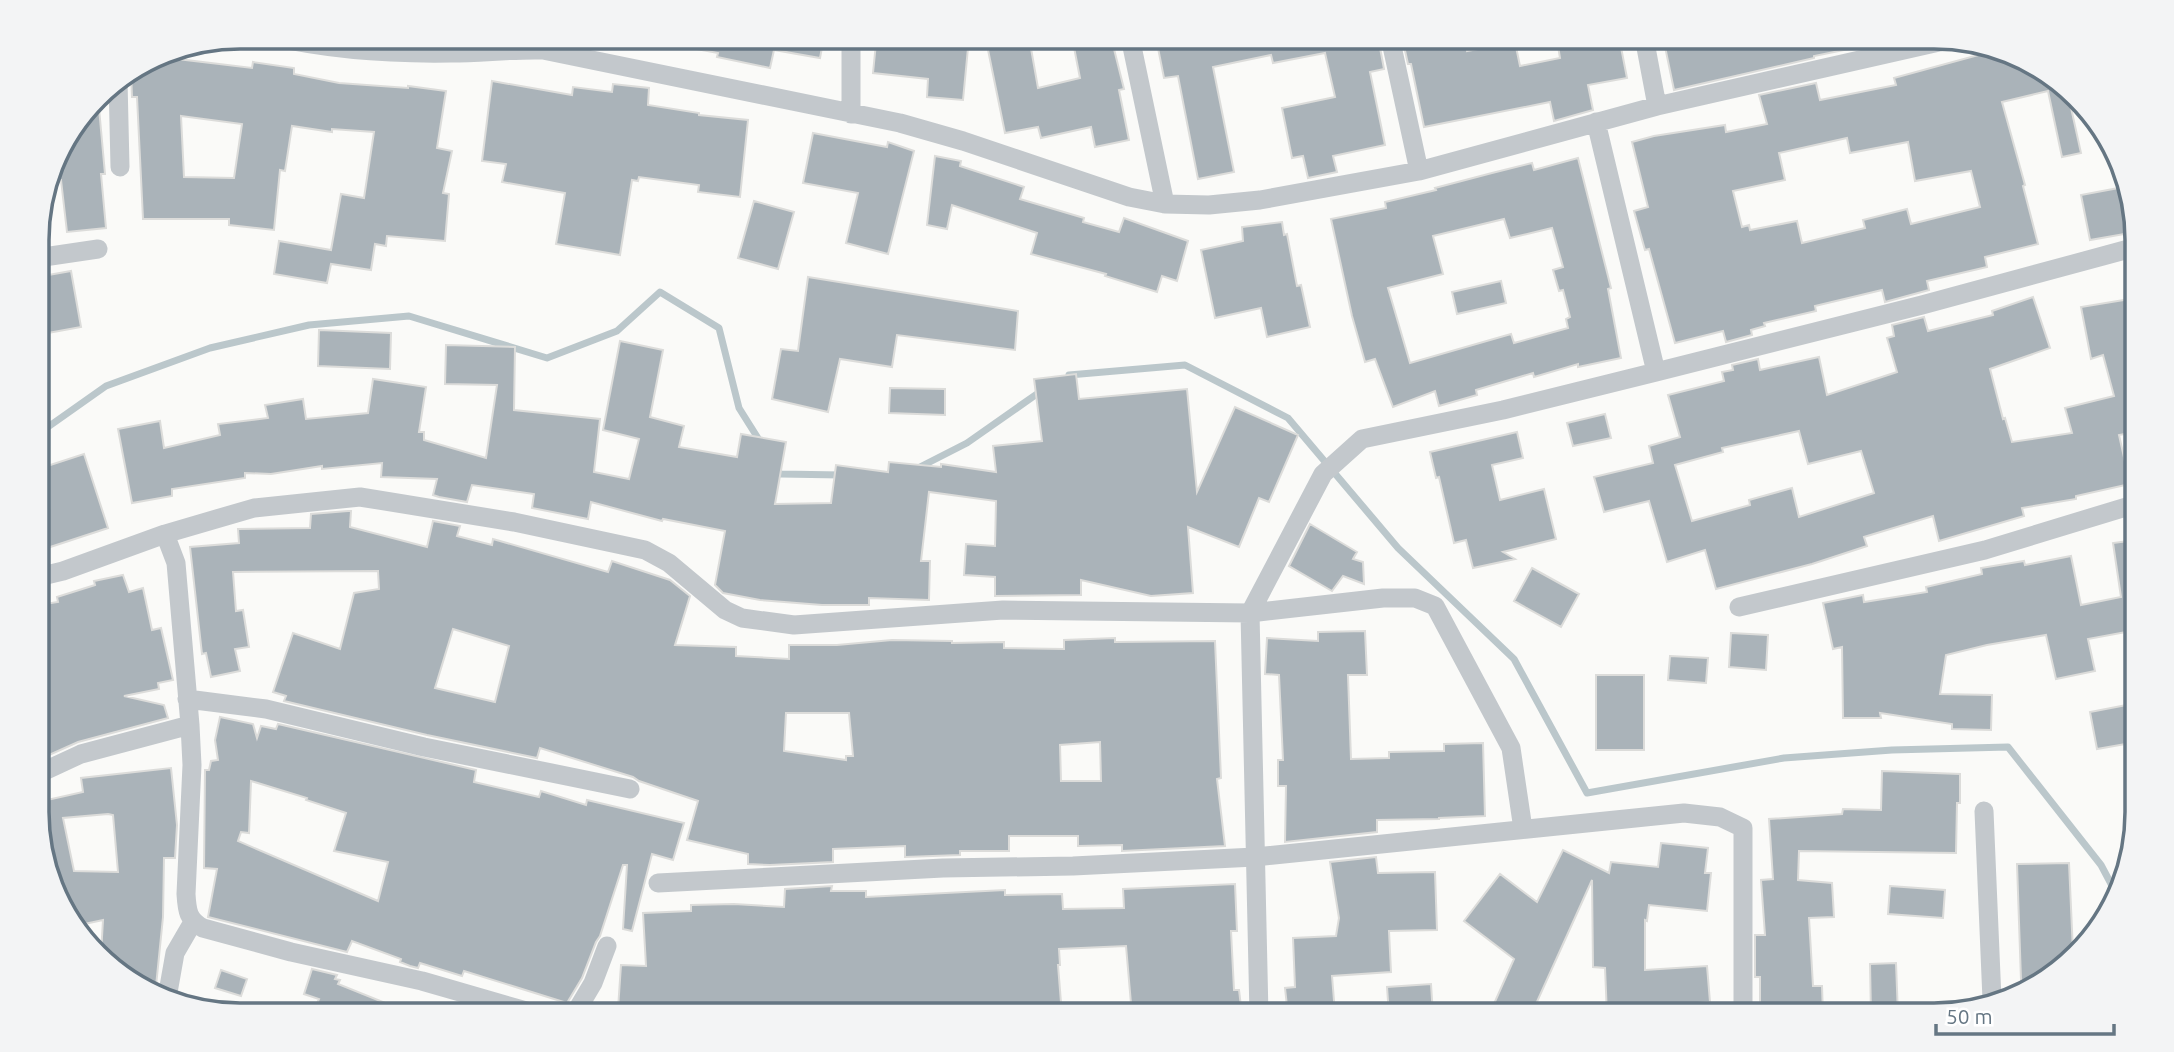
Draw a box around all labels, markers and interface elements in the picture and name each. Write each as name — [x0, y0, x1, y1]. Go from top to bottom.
scale bar — [1936, 992, 2114, 1036]
text: 50 m — [1946, 1004, 1993, 1028]

